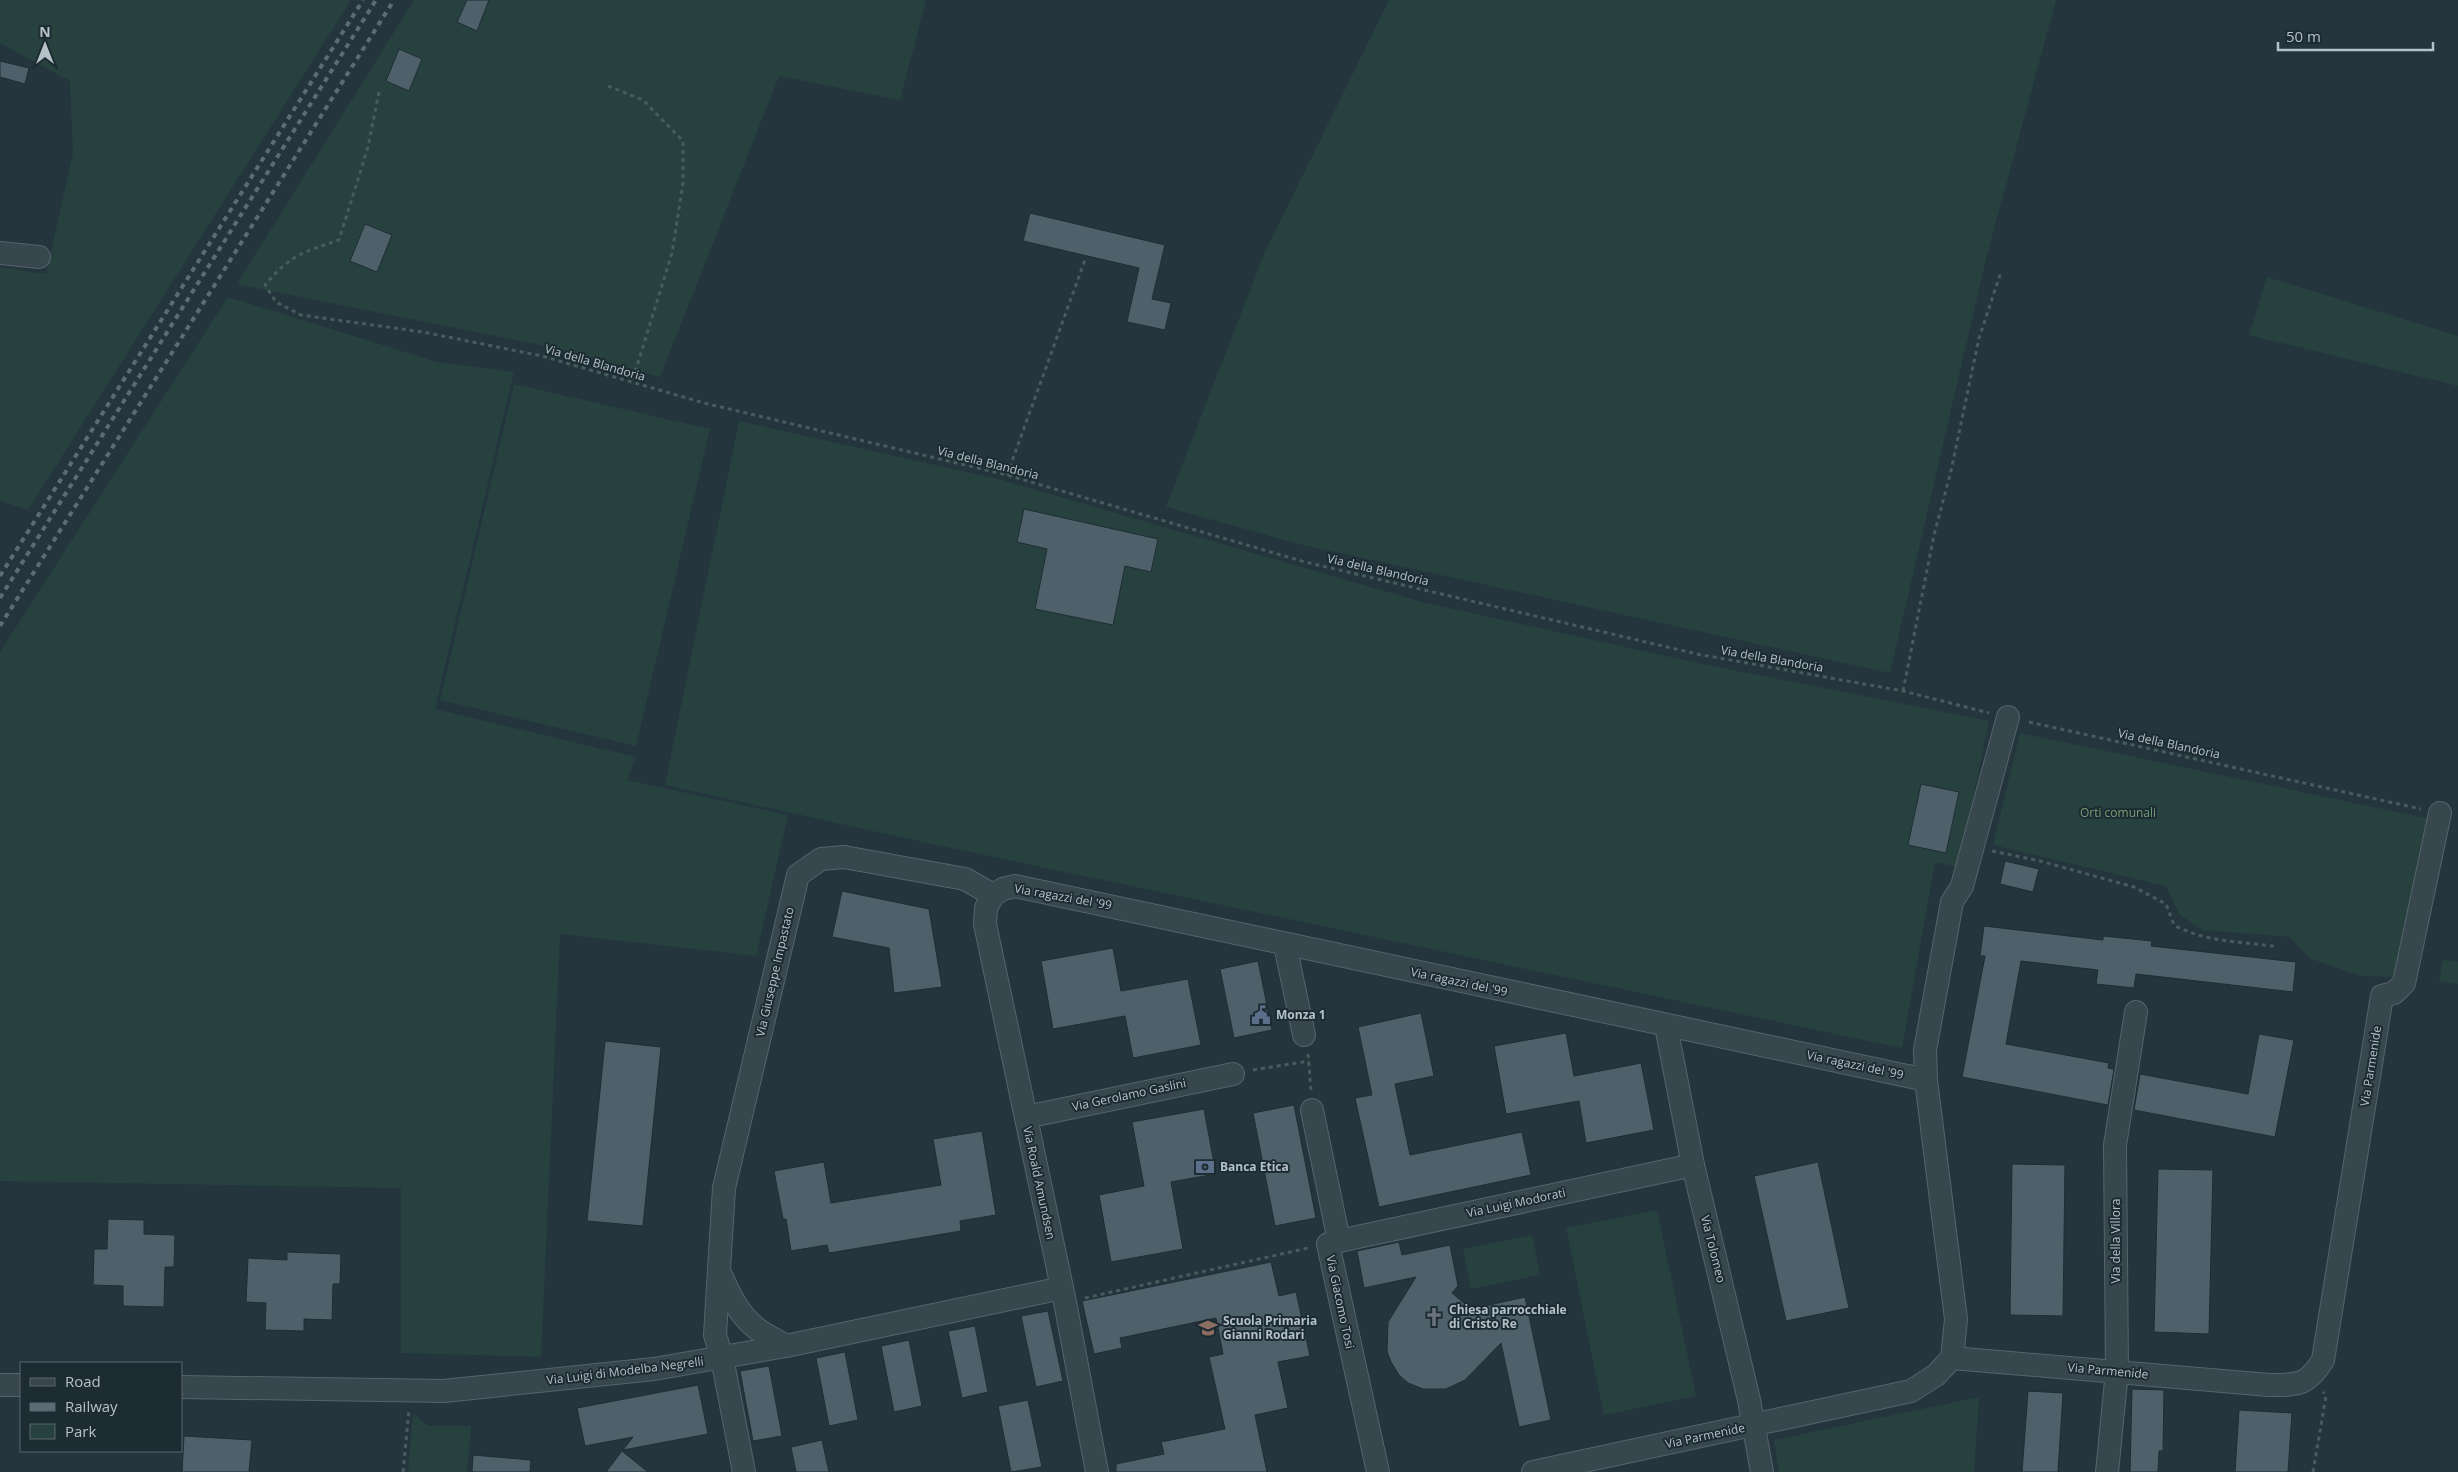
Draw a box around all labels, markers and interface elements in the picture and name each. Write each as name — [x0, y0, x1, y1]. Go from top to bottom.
north arrow — [20, 20, 70, 70]
scale bar — [2278, 20, 2433, 52]
text: N — [39, 22, 51, 41]
text: 50 m — [2286, 26, 2321, 46]
street label: Via della Blandoria — [543, 340, 647, 385]
street label: Via della Blandoria — [936, 442, 1041, 483]
street label: Via della Blandoria — [1326, 550, 1431, 589]
street label: Via della Blandoria — [1719, 641, 1825, 676]
street label: Via della Blandoria — [2117, 724, 2222, 763]
park label: Orti comunali — [2080, 804, 2156, 821]
street label: Via ragazzi del '99 — [1013, 880, 1113, 913]
street label: Via Giuseppe Impastato — [751, 905, 798, 1038]
street label: Via ragazzi del '99 — [1409, 963, 1509, 1000]
public building icon: Monza 1 — [1250, 1004, 1272, 1026]
place label: Monza 1 — [1276, 1006, 1326, 1023]
street label: Via Parmenide — [2356, 1024, 2385, 1107]
street label: Via ragazzi del '99 — [1805, 1046, 1905, 1083]
street label: Via Gerolamo Gaslini — [1070, 1074, 1188, 1115]
street label: Via Roald Amundsen — [1019, 1125, 1060, 1241]
bank icon: Banca Etica — [1194, 1156, 1216, 1178]
place label: Banca Etica — [1220, 1158, 1289, 1175]
street label: Via Luigi Modorati — [1465, 1184, 1567, 1221]
street label: Via della Villora — [2107, 1199, 2124, 1283]
street label: Via Tolomeo — [1697, 1213, 1730, 1284]
street label: Via Giacomo Tosi — [1322, 1253, 1359, 1350]
place label: Chiesa parrocchiale di Cristo Re — [1449, 1301, 1567, 1332]
church icon: Chiesa parrocchiale di Cristo Re — [1423, 1306, 1445, 1328]
place label: Scuola Primaria Gianni Rodari — [1223, 1312, 1317, 1343]
school or university icon: Scuola Primaria Gianni Rodari — [1197, 1317, 1219, 1339]
street label: Via Luigi di Modelba Negrelli — [545, 1352, 704, 1389]
street label: Via Parmenide — [2067, 1359, 2149, 1383]
legend — [20, 1362, 182, 1452]
text: Road — [65, 1371, 101, 1391]
text: Railway — [65, 1396, 118, 1416]
street label: Via Parmenide — [1663, 1419, 1747, 1452]
text: Park — [65, 1421, 96, 1441]

